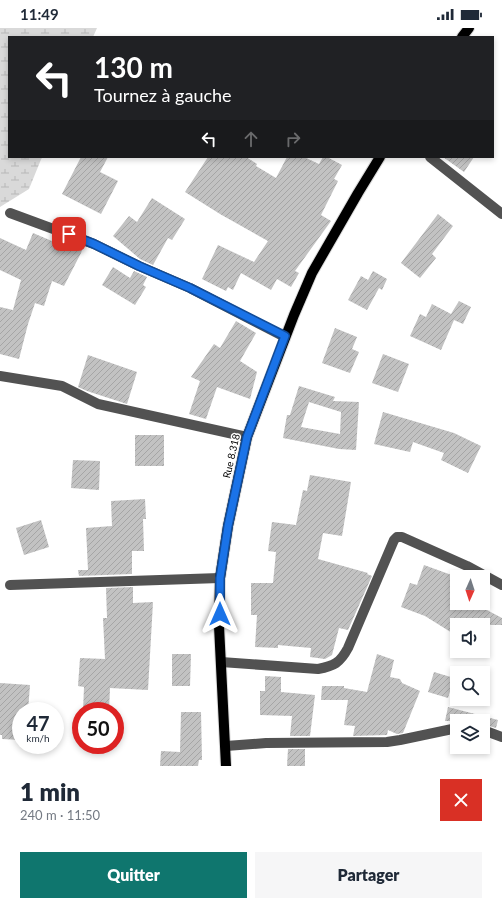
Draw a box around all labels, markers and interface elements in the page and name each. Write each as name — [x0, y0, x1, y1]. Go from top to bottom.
text: 11:49 — [20, 5, 59, 23]
text: 130 m — [94, 50, 173, 84]
icon: left — [28, 52, 80, 104]
text: Tournez à gauche — [94, 84, 232, 106]
icon: left — [198, 128, 220, 150]
icon: ahead — [240, 128, 262, 150]
icon: right — [282, 128, 304, 150]
pin — [52, 217, 86, 251]
icon: arrive — [58, 223, 80, 245]
street label: Rue 8.318 — [220, 433, 242, 479]
north arrow — [450, 570, 490, 610]
map controls — [450, 570, 490, 754]
position arrow — [199, 593, 241, 635]
button: sound — [450, 618, 490, 658]
button: search — [450, 666, 490, 706]
speed limit sign: 50 — [72, 702, 124, 754]
text: 47 — [26, 711, 50, 735]
button: layers — [450, 714, 490, 754]
text: km/h — [26, 732, 50, 744]
text: 1 min — [20, 777, 80, 806]
button: close — [440, 779, 482, 821]
text: 240 m · 11:50 — [20, 807, 100, 823]
button: Quitter — [20, 852, 247, 898]
button: Partager — [255, 852, 482, 898]

